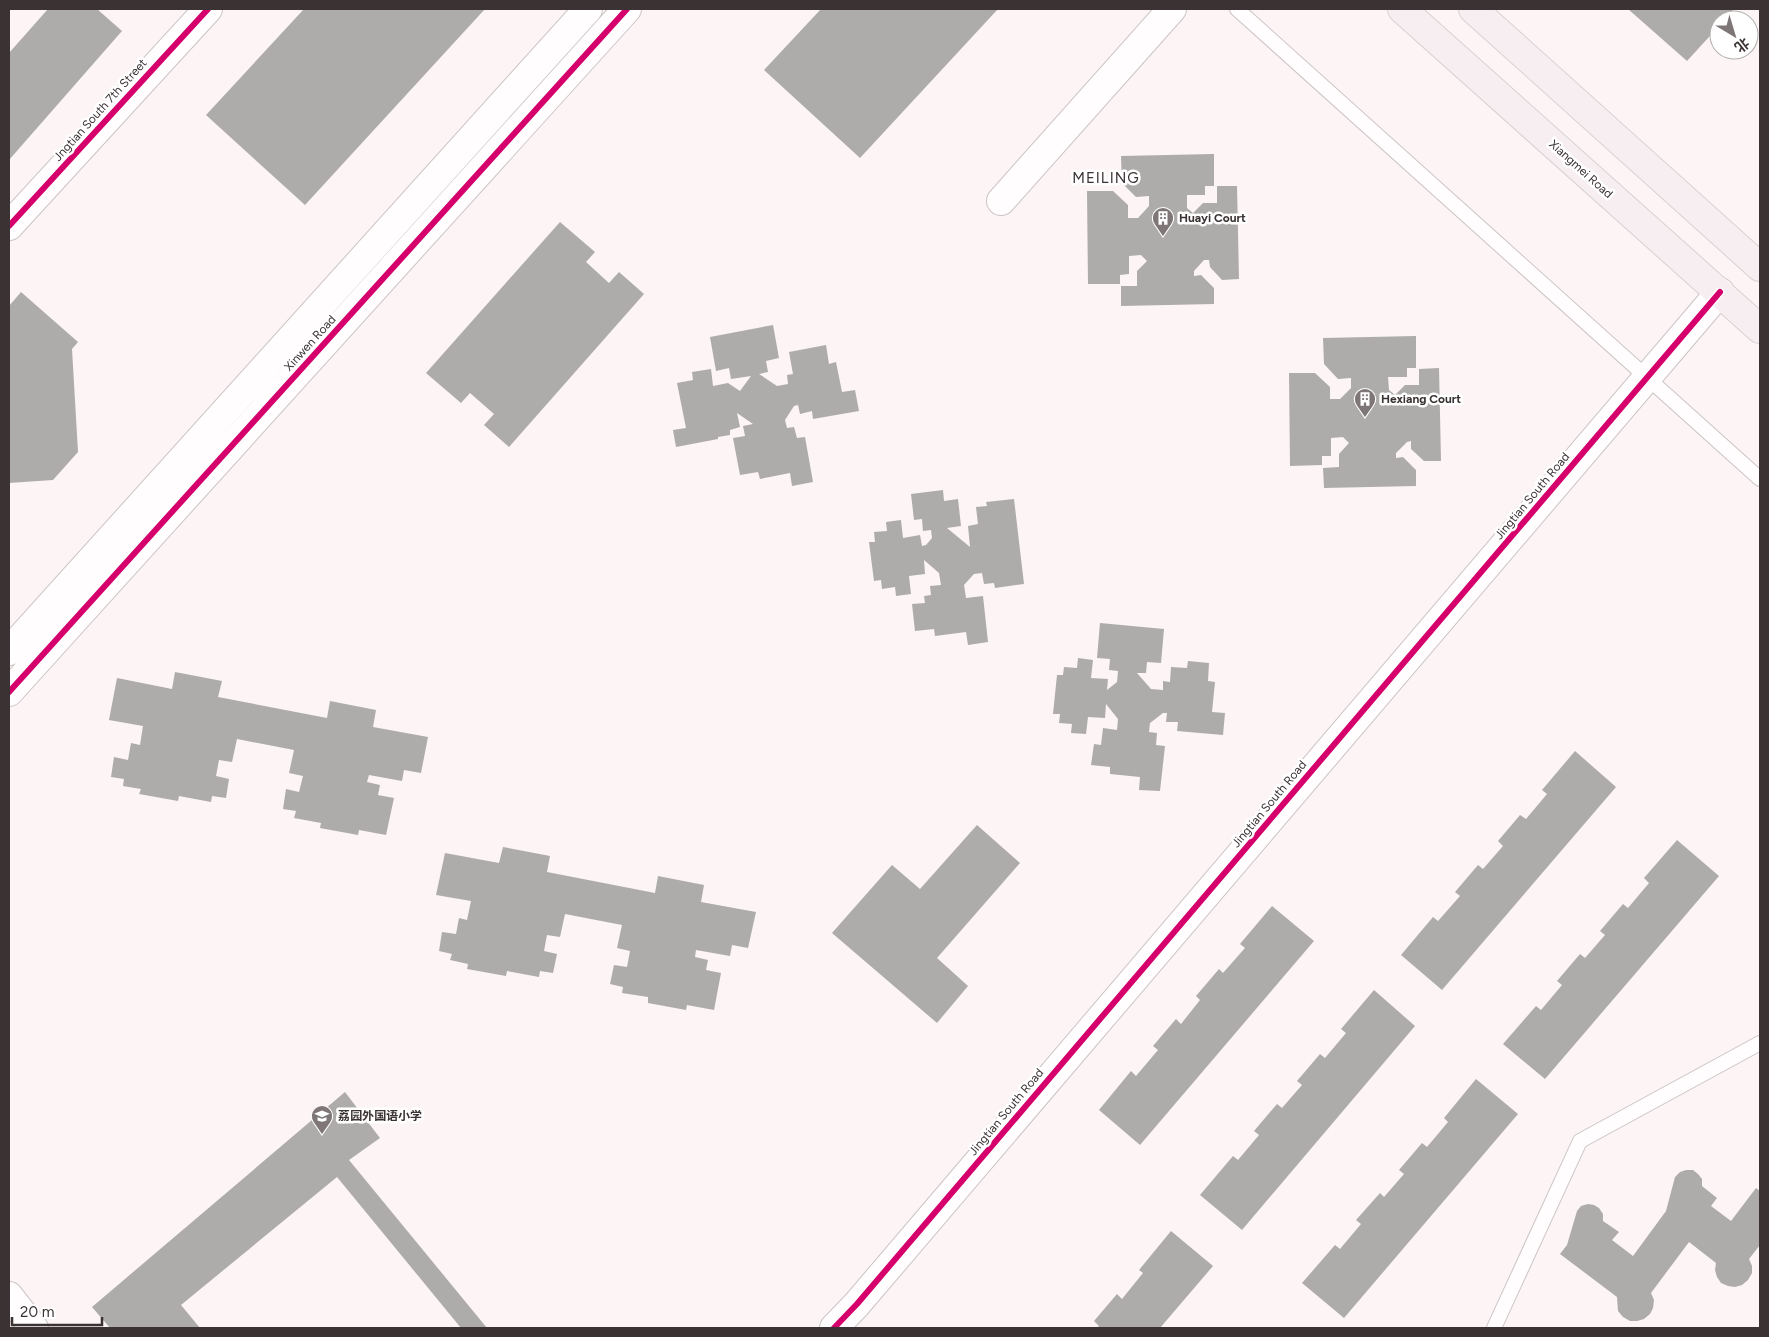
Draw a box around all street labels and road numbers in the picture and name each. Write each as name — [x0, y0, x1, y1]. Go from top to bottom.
street label: Jngtian South 7th Street — [50, 56, 150, 164]
street label: Xiangmei Road — [1547, 137, 1615, 201]
street label: Xinwen Road — [281, 312, 339, 374]
street label: Jingtian South Road — [1492, 450, 1572, 542]
street label: Jingtian South Road — [1229, 758, 1309, 850]
street label: Jingtian South Road — [966, 1066, 1046, 1158]

